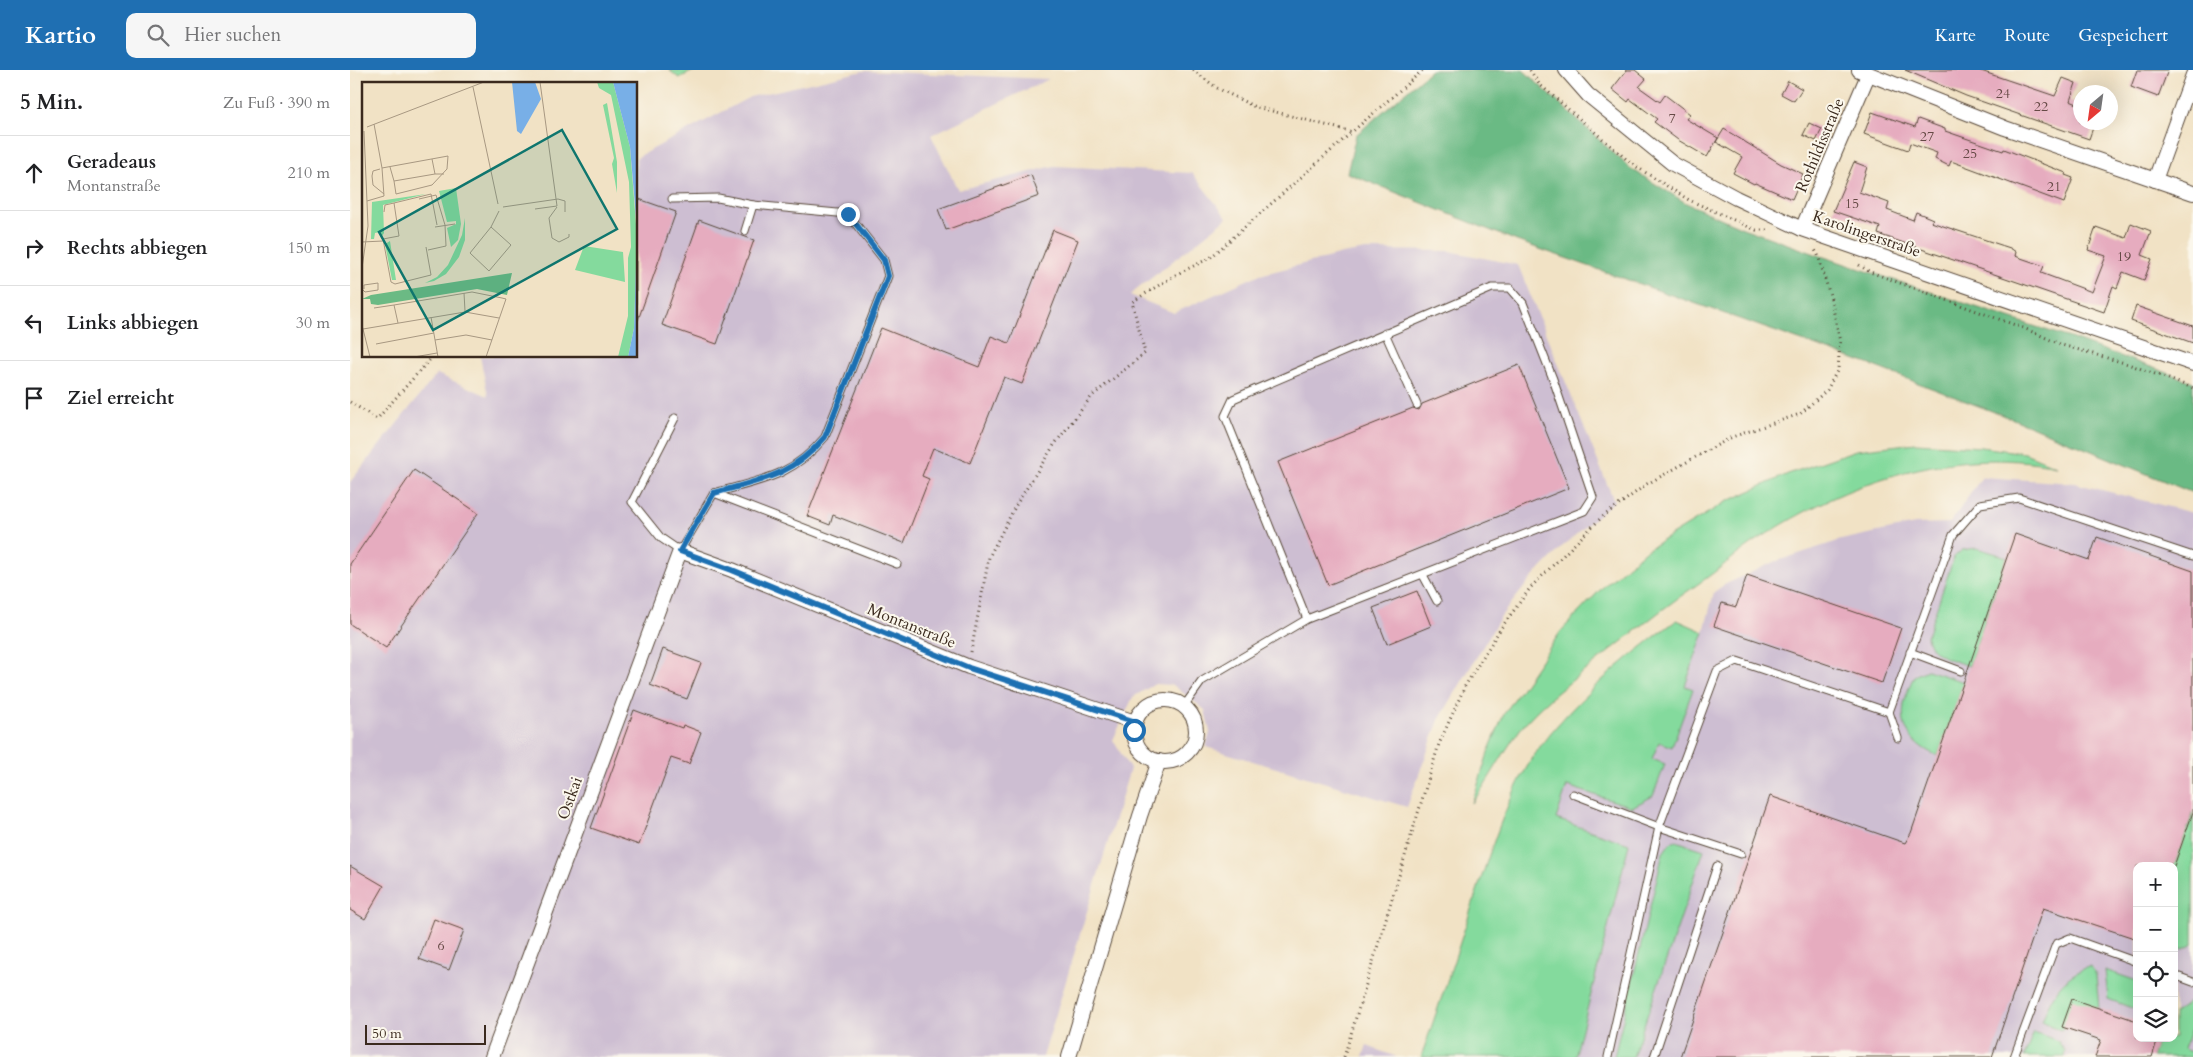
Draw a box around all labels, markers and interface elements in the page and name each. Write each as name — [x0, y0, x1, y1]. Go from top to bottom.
search box — [126, 13, 476, 58]
text: Kartio — [25, 19, 96, 52]
icon: search — [144, 21, 172, 49]
text: Hier suchen — [184, 22, 281, 48]
text: Karte — [1935, 23, 1976, 48]
text: Route — [2004, 23, 2050, 48]
text: Gespeichert — [2078, 23, 2168, 48]
inset map — [362, 82, 638, 358]
house number: 24 — [1996, 84, 2010, 103]
north arrow — [2073, 85, 2118, 130]
text: 5 Min. — [20, 88, 83, 117]
text: Zu Fuß · 390 m — [223, 92, 330, 114]
street label: Rothildisstraße — [1790, 95, 1850, 196]
house number: 22 — [2034, 97, 2048, 116]
house number: 7 — [1668, 109, 1676, 128]
house number: 27 — [1920, 127, 1934, 146]
house number: 25 — [1963, 144, 1977, 163]
text: Geradeaus — [67, 149, 156, 175]
icon: ahead — [20, 159, 48, 187]
text: 210 m — [288, 162, 330, 184]
text: Montanstraße — [67, 175, 161, 197]
house number: 21 — [2047, 177, 2061, 196]
house number: 15 — [1845, 194, 1859, 213]
route end — [837, 203, 860, 226]
street label: Karolingerstraße — [1810, 205, 1924, 263]
icon: right — [20, 234, 48, 262]
text: Rechts abbiegen — [67, 235, 208, 261]
text: 150 m — [288, 237, 330, 259]
house number: 19 — [2117, 247, 2131, 266]
icon: left — [20, 309, 48, 337]
text: Links abbiegen — [67, 310, 199, 336]
text: 30 m — [296, 312, 330, 334]
icon: arrive — [20, 384, 48, 412]
text: Ziel erreicht — [67, 385, 174, 411]
street label: Montanstraße — [864, 598, 959, 654]
route start — [1123, 719, 1146, 742]
street label: Ostkai — [552, 773, 588, 823]
map controls — [2133, 862, 2178, 1042]
button: + — [2133, 862, 2178, 907]
button: − — [2133, 907, 2178, 952]
house number: 6 — [437, 936, 445, 955]
button: locate — [2133, 952, 2178, 997]
button: layers — [2133, 997, 2178, 1042]
scale bar — [365, 1022, 486, 1045]
text: 50 m — [372, 1024, 402, 1043]

